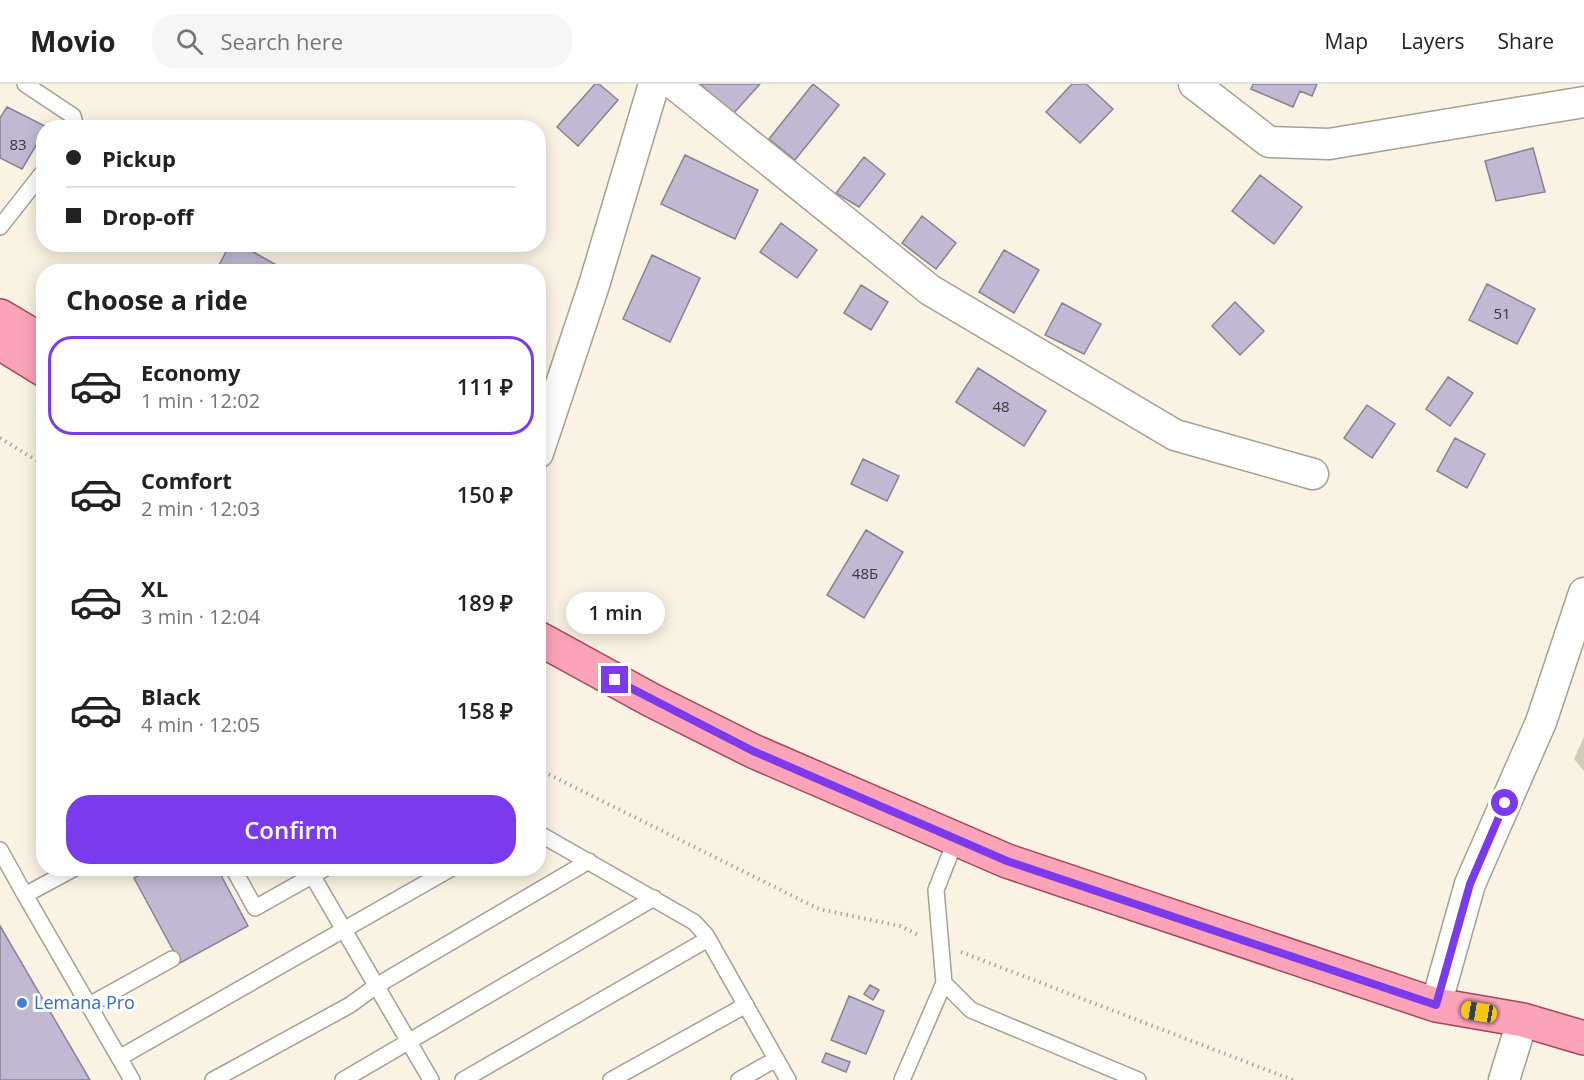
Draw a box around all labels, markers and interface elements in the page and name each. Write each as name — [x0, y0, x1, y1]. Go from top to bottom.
search box — [152, 14, 572, 68]
text: Movio — [30, 22, 116, 60]
icon: search — [173, 25, 206, 58]
text: Search here — [221, 26, 343, 56]
text: Map — [1325, 27, 1368, 55]
text: Layers — [1401, 27, 1465, 55]
text: Share — [1498, 27, 1554, 55]
house number: 83 — [9, 134, 27, 154]
text: Pickup — [102, 143, 176, 173]
text: Drop-off — [102, 201, 194, 231]
text: Choose a ride — [66, 281, 248, 318]
house number: 51 — [1493, 303, 1511, 323]
text: Economy — [141, 357, 240, 387]
icon: car — [69, 359, 123, 413]
text: 111 ₽ — [457, 371, 513, 401]
text: 1 min · 12:02 — [141, 387, 260, 414]
house number: 48 — [992, 396, 1010, 416]
text: Comfort — [141, 465, 232, 495]
icon: car — [69, 467, 123, 521]
text: 150 ₽ — [457, 479, 513, 509]
text: 2 min · 12:03 — [141, 495, 260, 522]
house number: 48Б — [852, 563, 878, 583]
text: XL — [141, 573, 168, 603]
icon: car — [69, 575, 123, 629]
text: 189 ₽ — [457, 587, 513, 617]
callout: 1 min — [566, 593, 664, 635]
text: 1 min — [589, 599, 643, 626]
text: 3 min · 12:04 — [141, 603, 260, 630]
route end — [601, 666, 628, 693]
text: Black — [141, 681, 201, 711]
icon: car — [69, 683, 123, 737]
text: 158 ₽ — [457, 695, 513, 725]
text: 4 min · 12:05 — [141, 711, 260, 738]
route start — [1491, 789, 1518, 816]
button: Confirm — [66, 795, 516, 864]
place label: Lemana Pro — [34, 990, 135, 1014]
marker: Lemana Pro — [15, 996, 29, 1010]
car — [1460, 1000, 1498, 1024]

